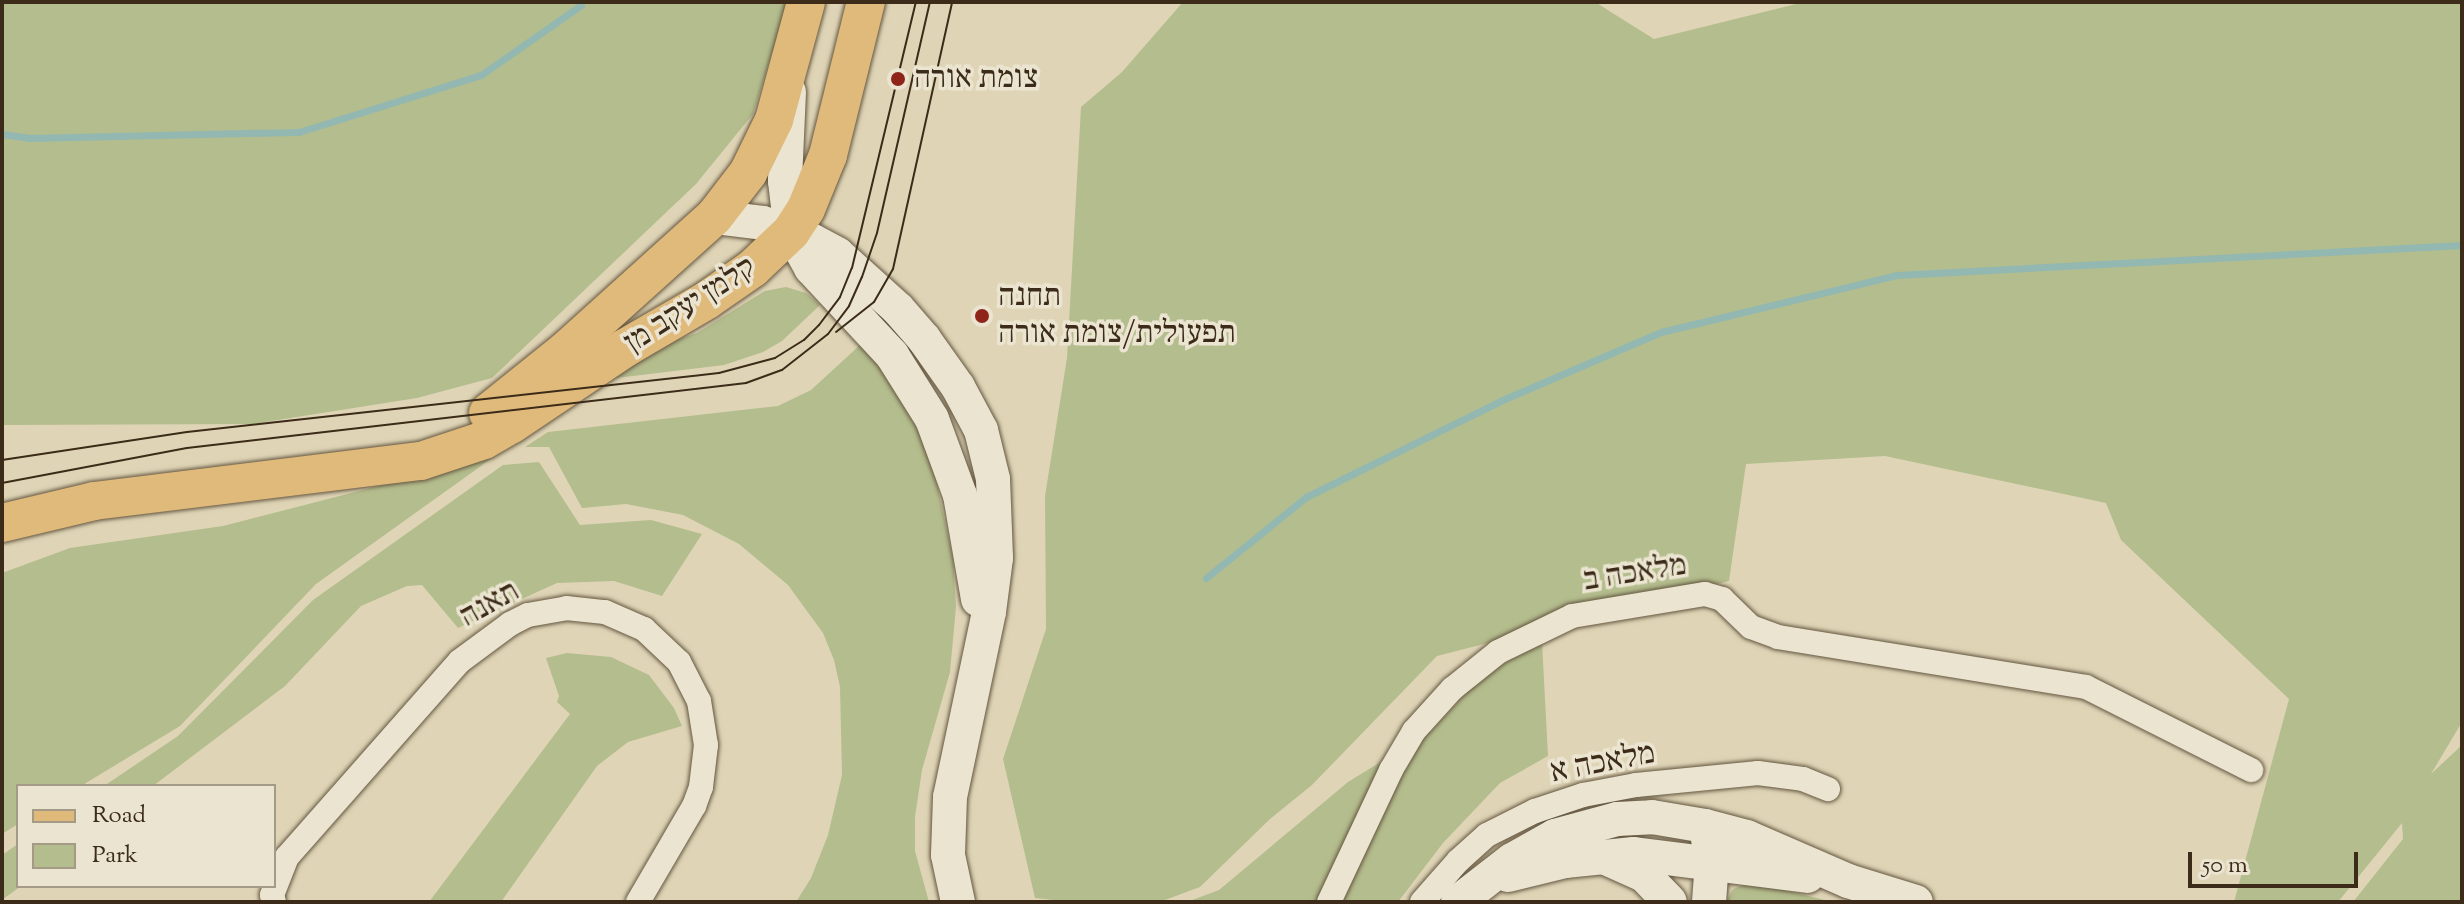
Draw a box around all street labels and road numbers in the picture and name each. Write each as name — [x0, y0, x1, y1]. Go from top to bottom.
street label: קלמן יעקב מן — [618, 249, 764, 363]
street label: מלאכה ב — [1581, 547, 1689, 601]
street label: תאנה — [453, 573, 527, 637]
street label: מלאכה א — [1547, 735, 1659, 793]

